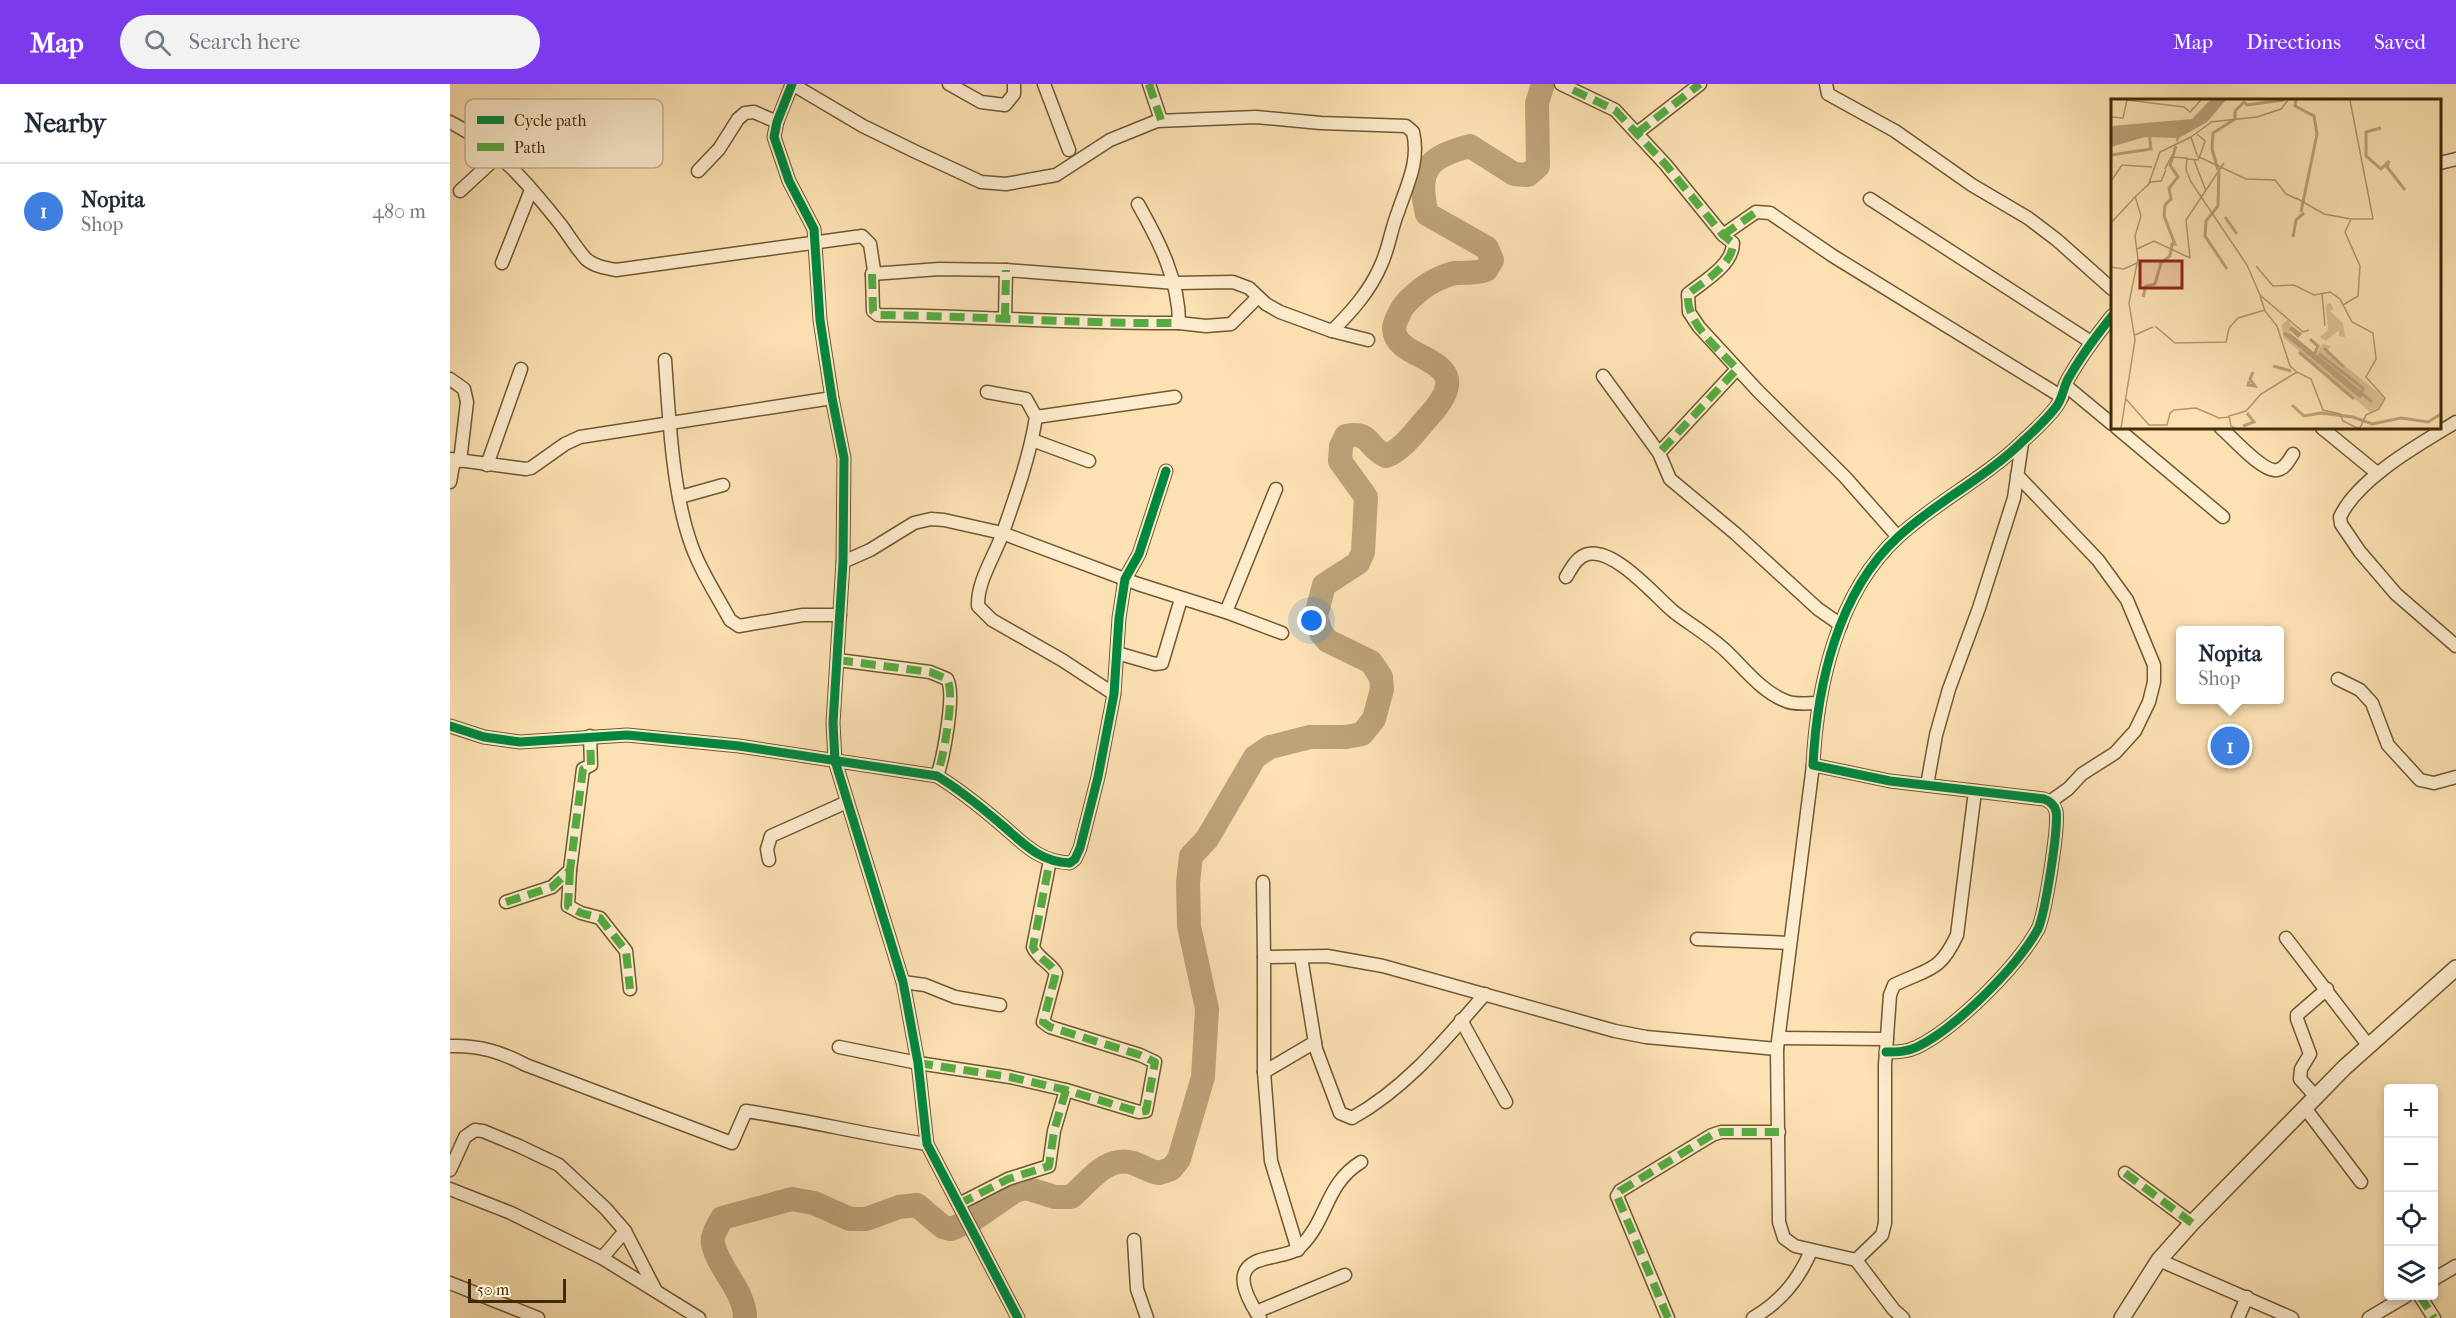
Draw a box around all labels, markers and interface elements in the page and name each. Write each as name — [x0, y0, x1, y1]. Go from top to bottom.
search box — [120, 15, 540, 69]
text: Map — [30, 26, 84, 59]
icon: search — [141, 26, 174, 59]
text: Search here — [189, 29, 300, 55]
text: Map — [2173, 30, 2213, 54]
text: Directions — [2246, 30, 2341, 54]
text: Saved — [2374, 30, 2426, 54]
legend — [465, 99, 663, 168]
inset map — [2111, 99, 2441, 429]
text: Nearby — [24, 108, 106, 139]
text: Cycle path — [514, 111, 586, 130]
text: Path — [514, 138, 546, 157]
text: Nopita — [81, 187, 145, 213]
text: 1 — [40, 200, 47, 223]
text: 480 m — [372, 200, 426, 223]
text: Shop — [81, 213, 123, 236]
your location — [1297, 606, 1326, 635]
popup — [2176, 626, 2284, 704]
text: Nopita — [2198, 641, 2262, 667]
text: Shop — [2198, 667, 2241, 690]
pin: 1 — [2210, 724, 2250, 768]
map controls — [2384, 1084, 2438, 1300]
button: + — [2384, 1084, 2438, 1138]
button: − — [2384, 1138, 2438, 1192]
button: locate — [2384, 1192, 2438, 1246]
button: layers — [2384, 1246, 2438, 1300]
scale bar — [468, 1276, 566, 1304]
text: 50 m — [477, 1280, 509, 1299]

